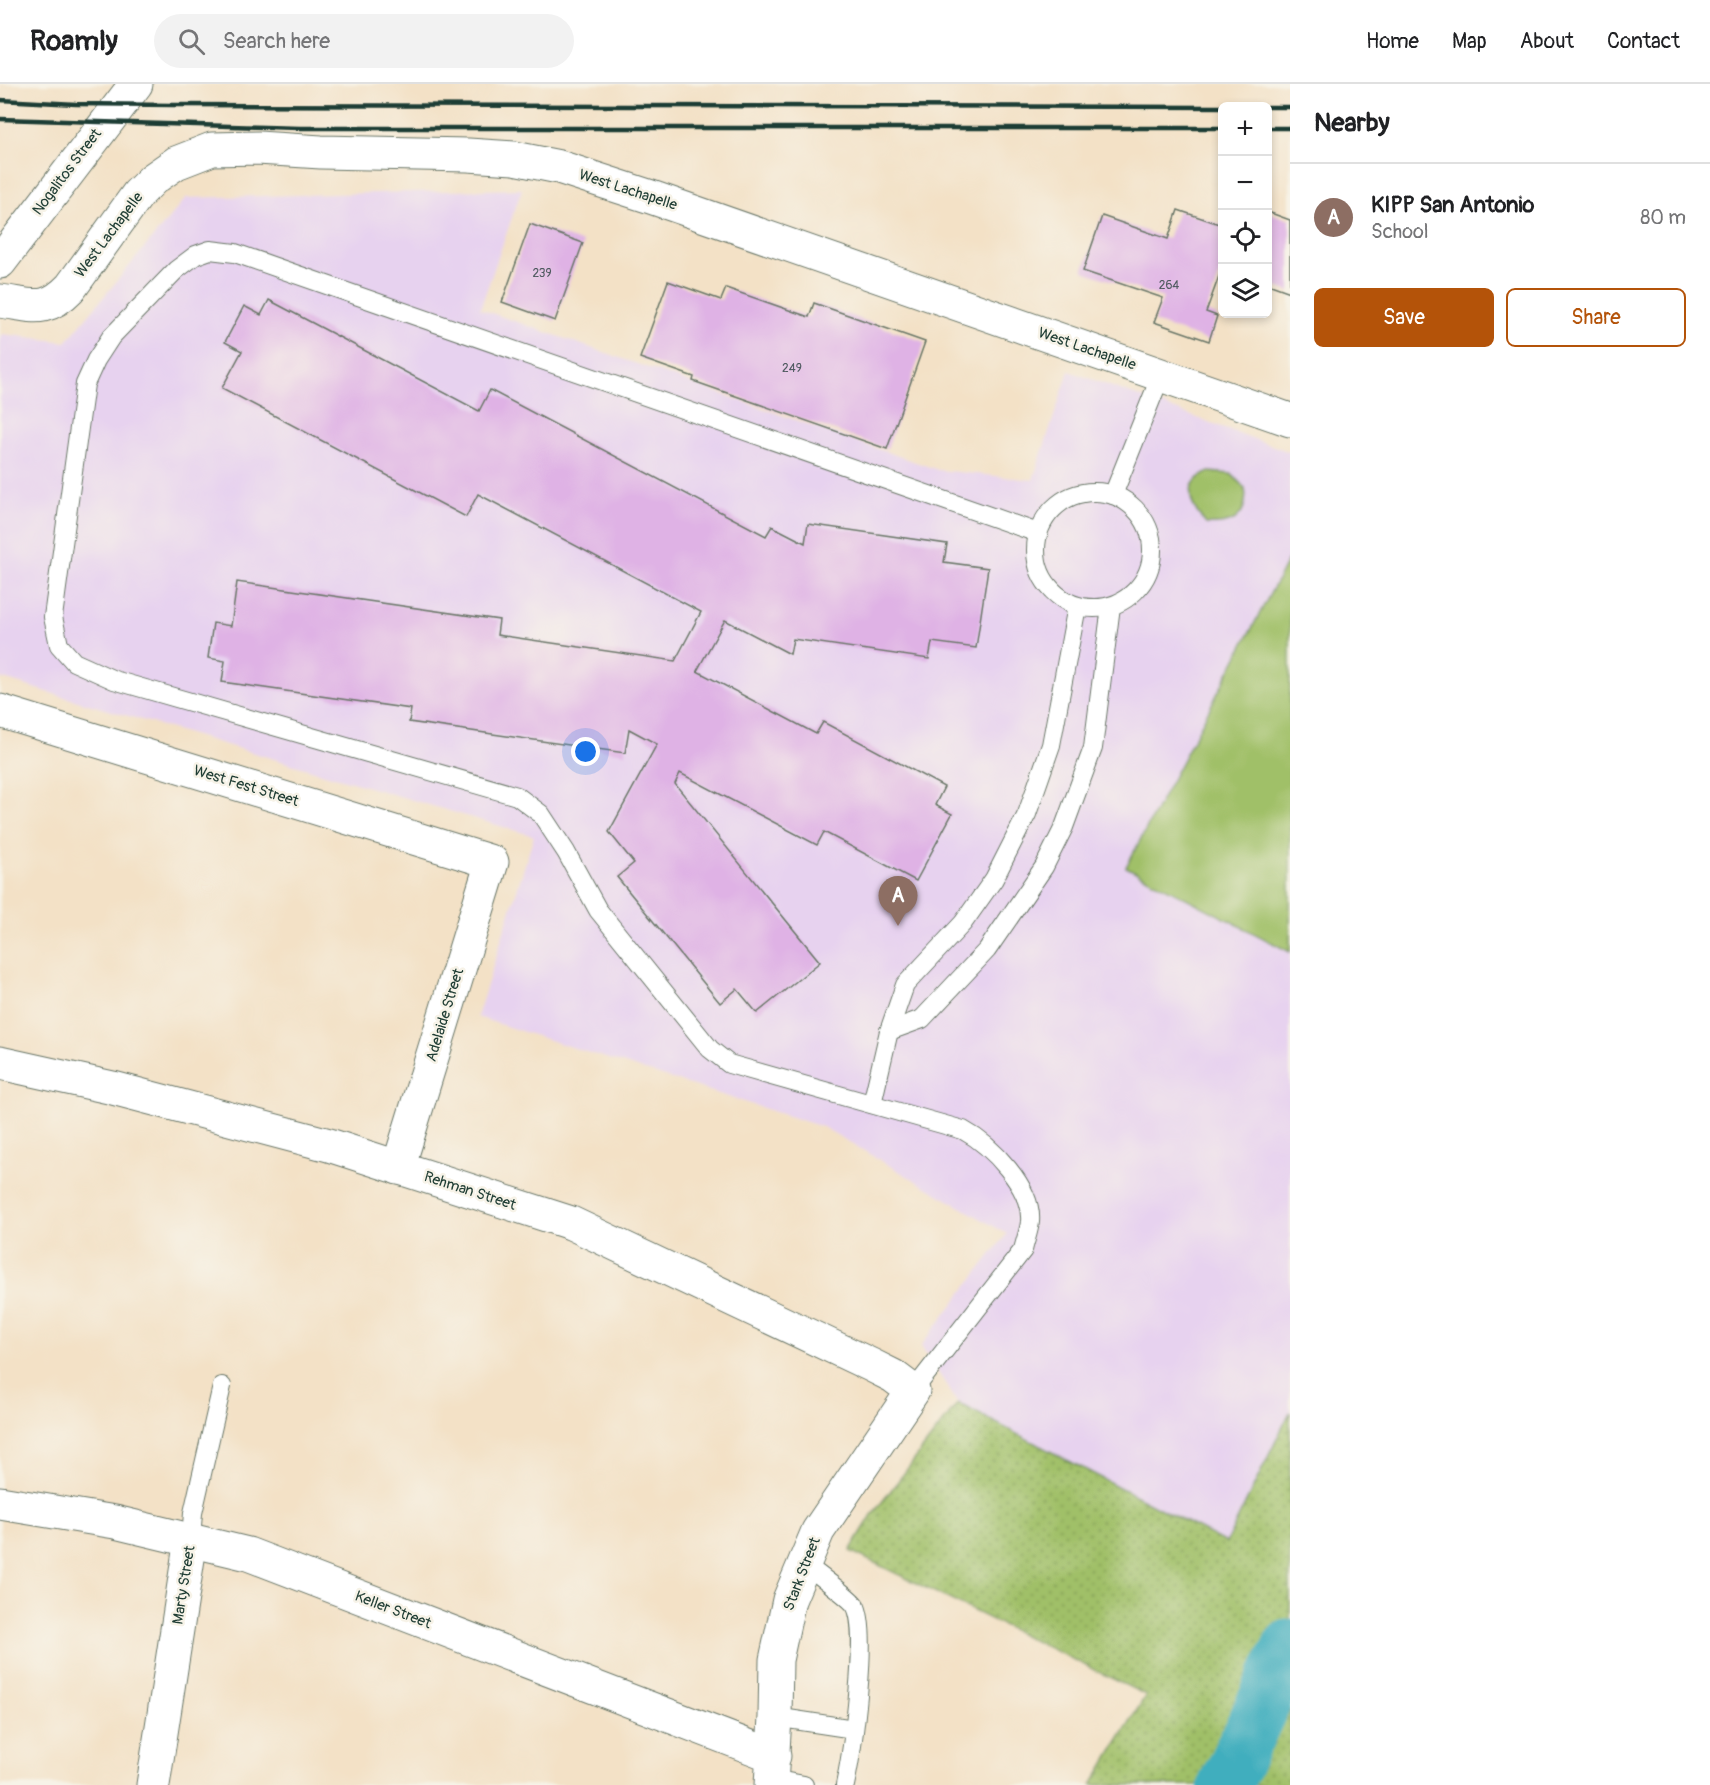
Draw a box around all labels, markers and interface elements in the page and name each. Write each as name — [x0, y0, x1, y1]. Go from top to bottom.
search box — [154, 14, 574, 68]
text: Roamly — [30, 24, 118, 59]
icon: search — [175, 25, 208, 58]
text: Search here — [223, 27, 330, 55]
text: Home — [1366, 28, 1419, 55]
text: Map — [1452, 28, 1487, 55]
text: About — [1520, 28, 1574, 55]
text: Contact — [1607, 28, 1680, 55]
map controls — [1218, 102, 1272, 318]
button: + — [1218, 102, 1272, 156]
text: Nearby — [1314, 107, 1390, 139]
street label: Nogalitos Street — [28, 124, 106, 219]
button: − — [1218, 156, 1272, 210]
street label: West Lachapelle — [576, 165, 680, 215]
street label: West Lachapelle — [71, 188, 148, 282]
text: KIPP San Antonio — [1371, 191, 1534, 219]
text: A — [1327, 205, 1340, 230]
text: 80 m — [1640, 205, 1686, 230]
button: locate — [1218, 210, 1272, 264]
text: School — [1371, 219, 1428, 244]
button: layers — [1218, 264, 1272, 318]
house number: 239 — [532, 266, 552, 281]
house number: 264 — [1159, 278, 1179, 293]
button: Save — [1314, 288, 1494, 347]
button: Share — [1506, 288, 1686, 347]
street label: West Lachapelle — [1036, 323, 1139, 375]
house number: 249 — [782, 361, 802, 376]
your location — [571, 737, 600, 766]
street label: West Fest Street — [191, 761, 302, 811]
pin: A — [878, 876, 918, 926]
street label: Adelaide Street — [422, 965, 468, 1064]
street label: Rehman Street — [422, 1167, 519, 1215]
street label: Stark Street — [779, 1534, 825, 1613]
street label: Marty Street — [168, 1543, 200, 1626]
street label: Keller Street — [352, 1587, 435, 1634]

